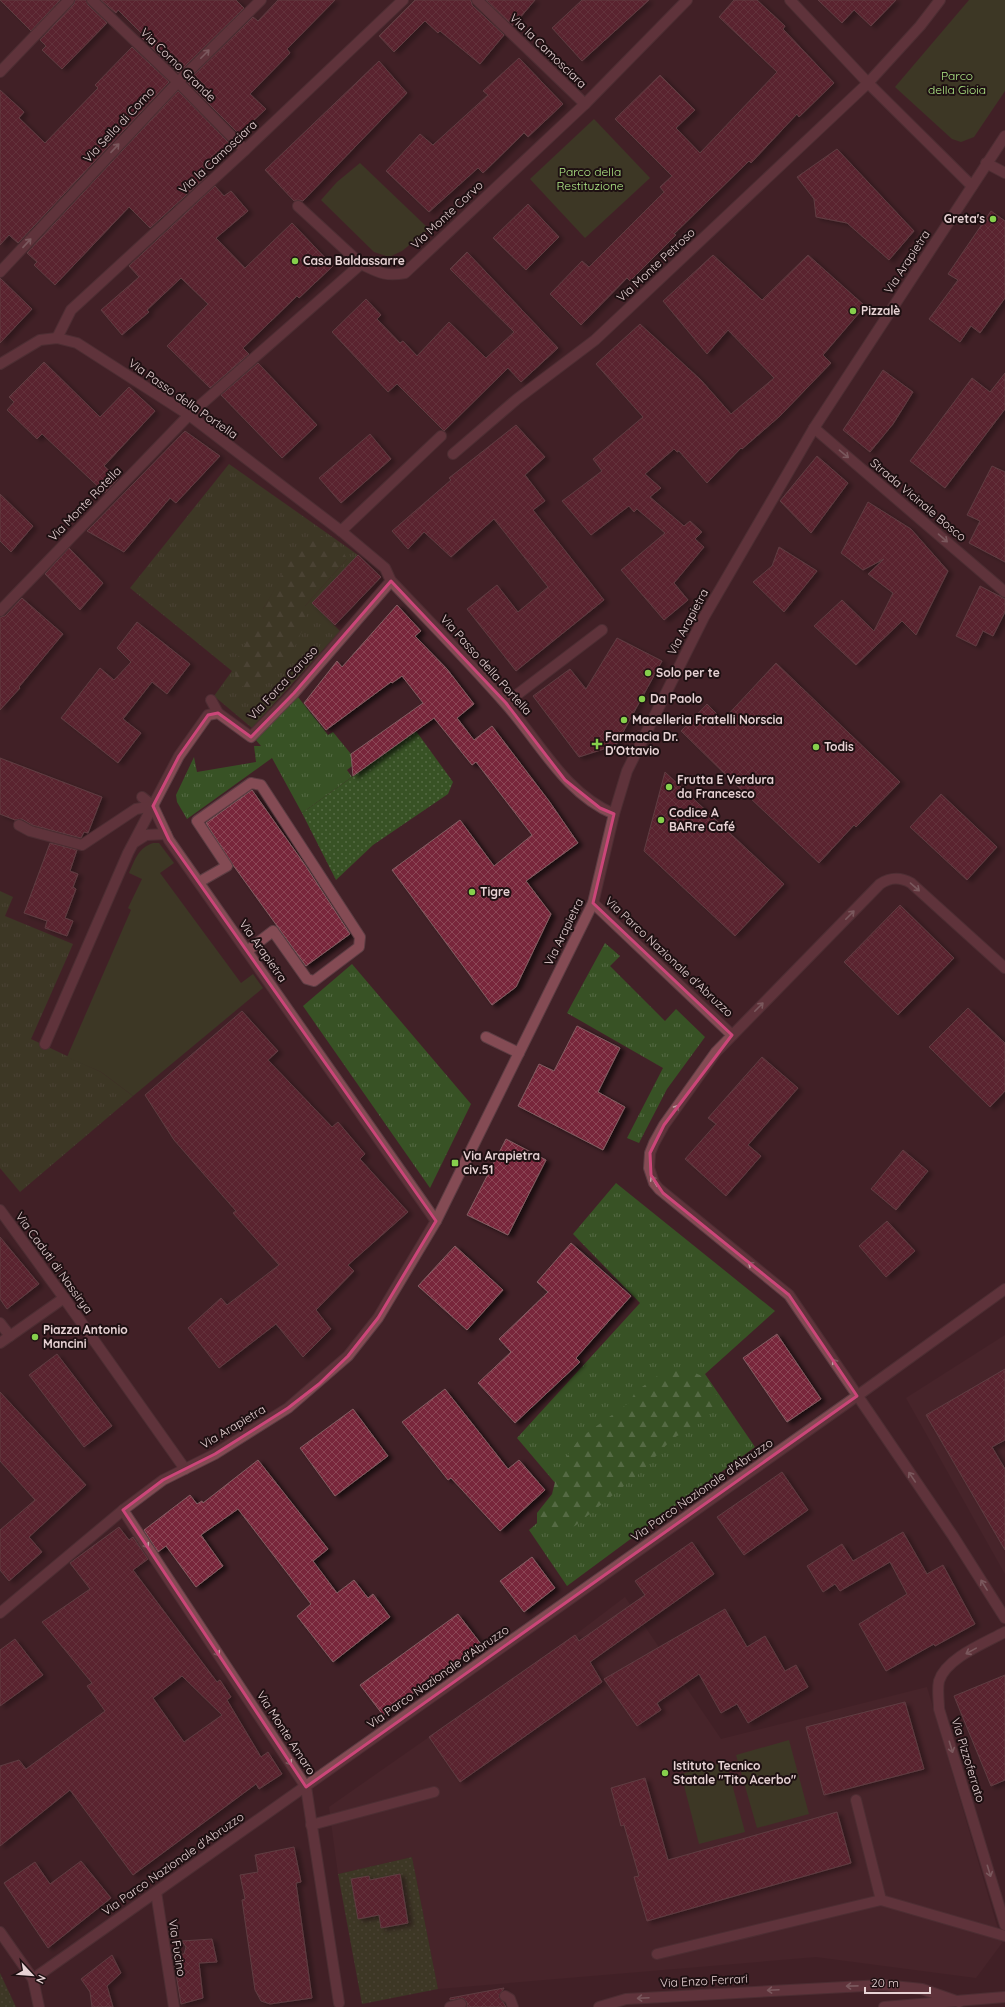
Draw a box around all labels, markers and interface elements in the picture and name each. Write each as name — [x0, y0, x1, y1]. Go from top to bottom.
street label: Via la Camosciara — [507, 10, 590, 91]
street label: Via Corno Grande — [137, 25, 219, 105]
one-way arrow — [200, 50, 210, 59]
park label: Parco della Gioia — [928, 68, 986, 97]
street label: Via Sella di Corno — [80, 84, 157, 166]
street label: Via la Camosciara — [176, 117, 260, 197]
one-way arrow — [111, 143, 120, 153]
park label: Parco della Restituzione — [556, 164, 624, 193]
street label: Via Monte Corvo — [407, 177, 486, 252]
place label: Greta's — [944, 211, 985, 226]
marker: Greta's — [988, 214, 998, 224]
street label: Via Monte Petroso — [613, 224, 698, 305]
street label: Via Arapietra — [880, 227, 933, 296]
one-way arrow — [22, 238, 31, 248]
place label: Casa Baldassarre — [303, 253, 405, 268]
marker: Casa Baldassarre — [290, 256, 300, 266]
place label: Pizzalè — [861, 303, 900, 318]
marker: Pizzalè — [848, 306, 858, 316]
street label: Via Passo della Portella — [126, 355, 241, 442]
one-way arrow — [838, 449, 849, 458]
street label: Strada Vicinale Bosco — [867, 455, 969, 544]
street label: Via Monte Rotella — [45, 463, 124, 544]
one-way arrow — [937, 534, 948, 543]
street label: Via Arapietra — [664, 586, 711, 658]
street label: Via Passo della Portella — [437, 611, 535, 718]
street label: Via Forca Caruso — [245, 643, 321, 723]
place label: Solo per te — [656, 665, 720, 680]
marker: Solo per te — [643, 668, 653, 678]
place label: Da Paolo — [650, 691, 703, 706]
marker: Da Paolo — [637, 694, 647, 704]
place label: Macelleria Fratelli Norscia — [632, 712, 783, 727]
marker: Macelleria Fratelli Norscia — [619, 715, 629, 725]
place label: Farmacia Dr. D'Ottavio — [605, 729, 678, 758]
marker: Farmacia Dr. D'Ottavio — [592, 739, 602, 749]
place label: Todis — [824, 739, 854, 754]
marker: Todis — [811, 742, 821, 752]
place label: Frutta E Verdura da Francesco — [677, 772, 774, 801]
marker: Frutta E Verdura da Francesco — [664, 782, 674, 792]
place label: Codice A BARre Café — [669, 805, 735, 834]
marker: Codice A BARre Café — [656, 815, 666, 825]
one-way arrow — [910, 882, 921, 891]
place label: Tigre — [480, 884, 510, 899]
marker: Tigre — [467, 887, 477, 897]
street label: Via Parco Nazionale d'Abruzzo — [602, 893, 737, 1020]
street label: Via Arapietra — [541, 896, 586, 968]
one-way arrow — [845, 910, 855, 920]
street label: Via Arapietra — [236, 916, 291, 985]
one-way arrow — [754, 1002, 764, 1012]
one-way arrow — [671, 1104, 679, 1115]
place label: Via Arapietra civ.51 — [463, 1148, 540, 1177]
marker: Via Arapietra civ.51 — [450, 1158, 460, 1168]
one-way arrow — [650, 1176, 658, 1188]
street label: Via Caduti di Nassirya — [12, 1209, 96, 1316]
one-way arrow — [747, 1261, 758, 1270]
place label: Piazza Antonio Mancini — [43, 1322, 128, 1351]
marker: Piazza Antonio Mancini — [30, 1332, 40, 1342]
one-way arrow — [832, 1359, 840, 1370]
street label: Via Arapietra — [198, 1401, 268, 1452]
street label: Via Parco Nazionale d'Abruzzo — [628, 1435, 776, 1544]
one-way arrow — [908, 1472, 916, 1483]
one-way arrow — [141, 1537, 149, 1548]
one-way arrow — [980, 1580, 988, 1591]
street label: Via Parco Nazionale d'Abruzzo — [364, 1622, 512, 1731]
one-way arrow — [212, 1646, 221, 1657]
one-way arrow — [965, 1648, 977, 1655]
street label: Via Monte Amaro — [254, 1688, 319, 1777]
street label: Via Pizzoferrato — [948, 1716, 988, 1804]
one-way arrow — [948, 1740, 955, 1753]
one-way arrow — [284, 1754, 292, 1765]
place label: Istituto Tecnico Statale "Tito Acerbo" — [673, 1758, 796, 1787]
marker: Istituto Tecnico Statale "Tito Acerbo" — [660, 1768, 670, 1778]
street label: Via Parco Nazionale d'Abruzzo — [99, 1809, 247, 1918]
one-way arrow — [985, 1865, 993, 1877]
street label: Via Fucino — [166, 1918, 189, 1977]
north arrow — [12, 1955, 52, 1995]
scale bar — [865, 1969, 930, 1995]
street label: Via Enzo Ferrari — [660, 1971, 748, 1990]
text: N — [33, 1973, 49, 1986]
text: 20 m — [871, 1975, 899, 1990]
one-way arrow — [846, 1982, 859, 1990]
one-way arrow — [767, 1987, 780, 1994]
one-way arrow — [637, 1994, 650, 2002]

